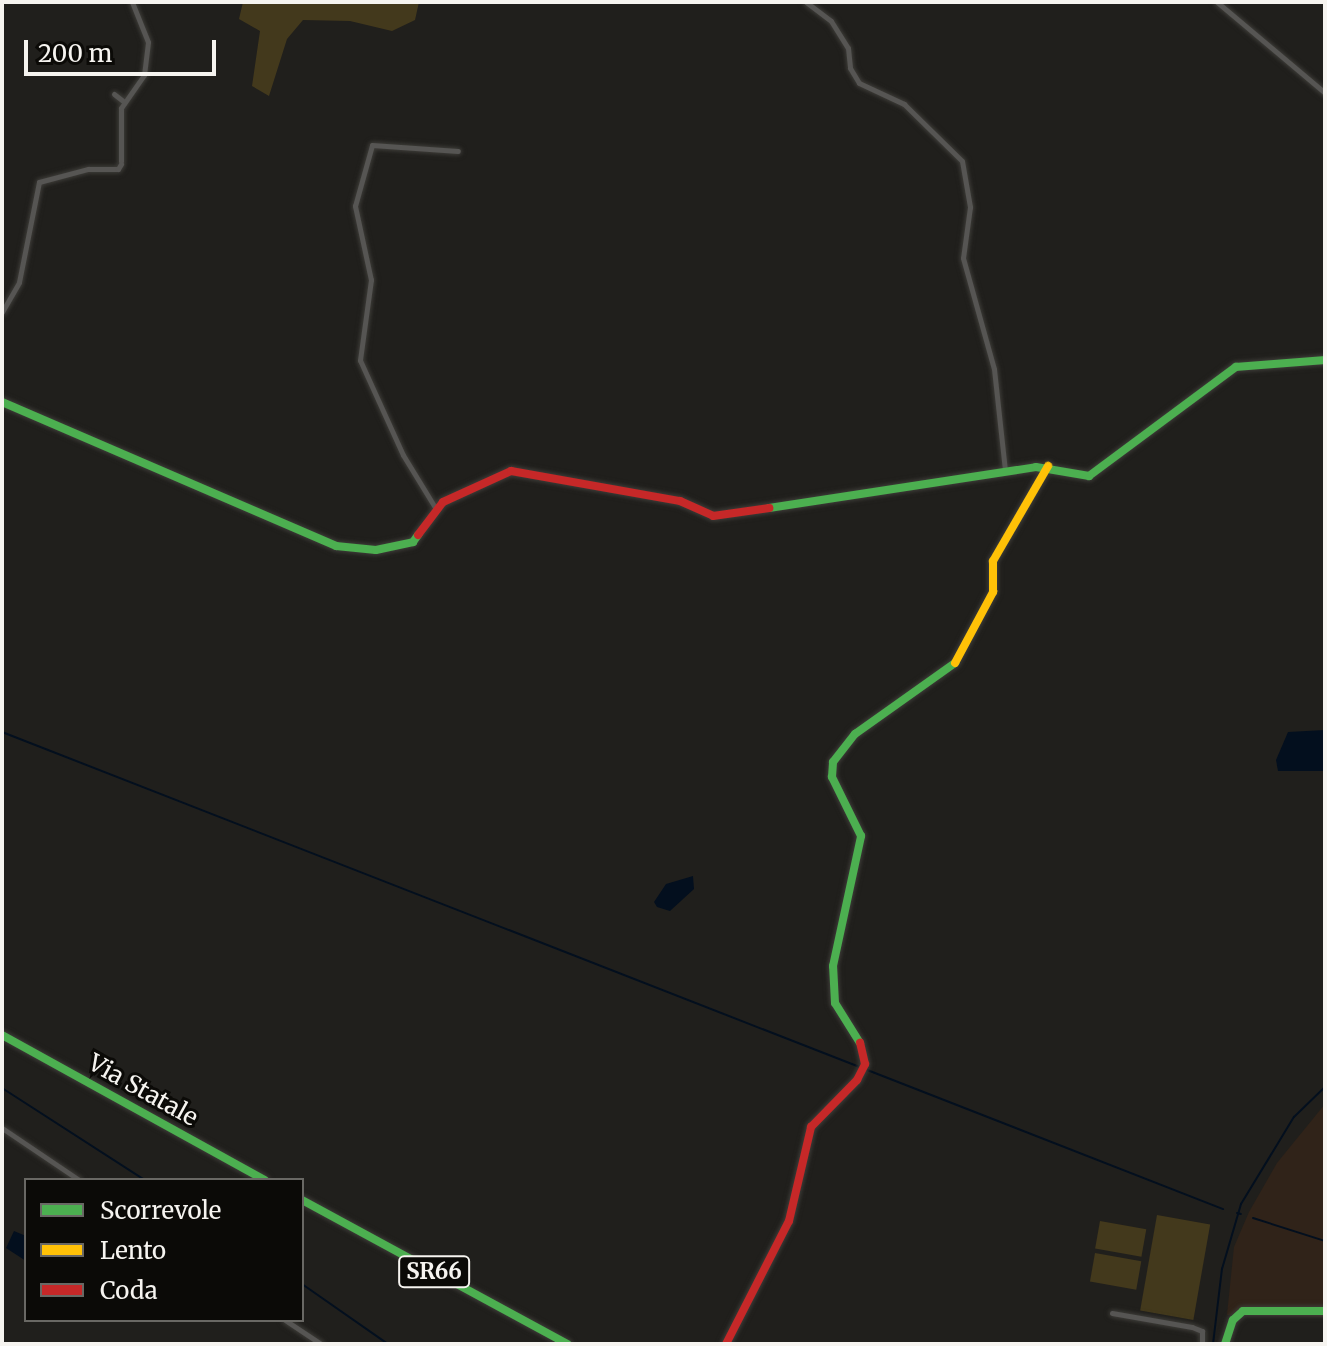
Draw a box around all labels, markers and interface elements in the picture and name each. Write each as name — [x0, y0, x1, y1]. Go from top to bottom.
scale bar — [28, 24, 220, 74]
text: 200 m — [38, 38, 112, 69]
street label: Via Statale — [83, 1048, 203, 1132]
legend — [24, 1178, 304, 1322]
text: Scorrevole — [100, 1195, 221, 1226]
text: Lento — [100, 1235, 166, 1266]
road number: SR66 — [398, 1254, 470, 1290]
text: Coda — [100, 1275, 158, 1306]

